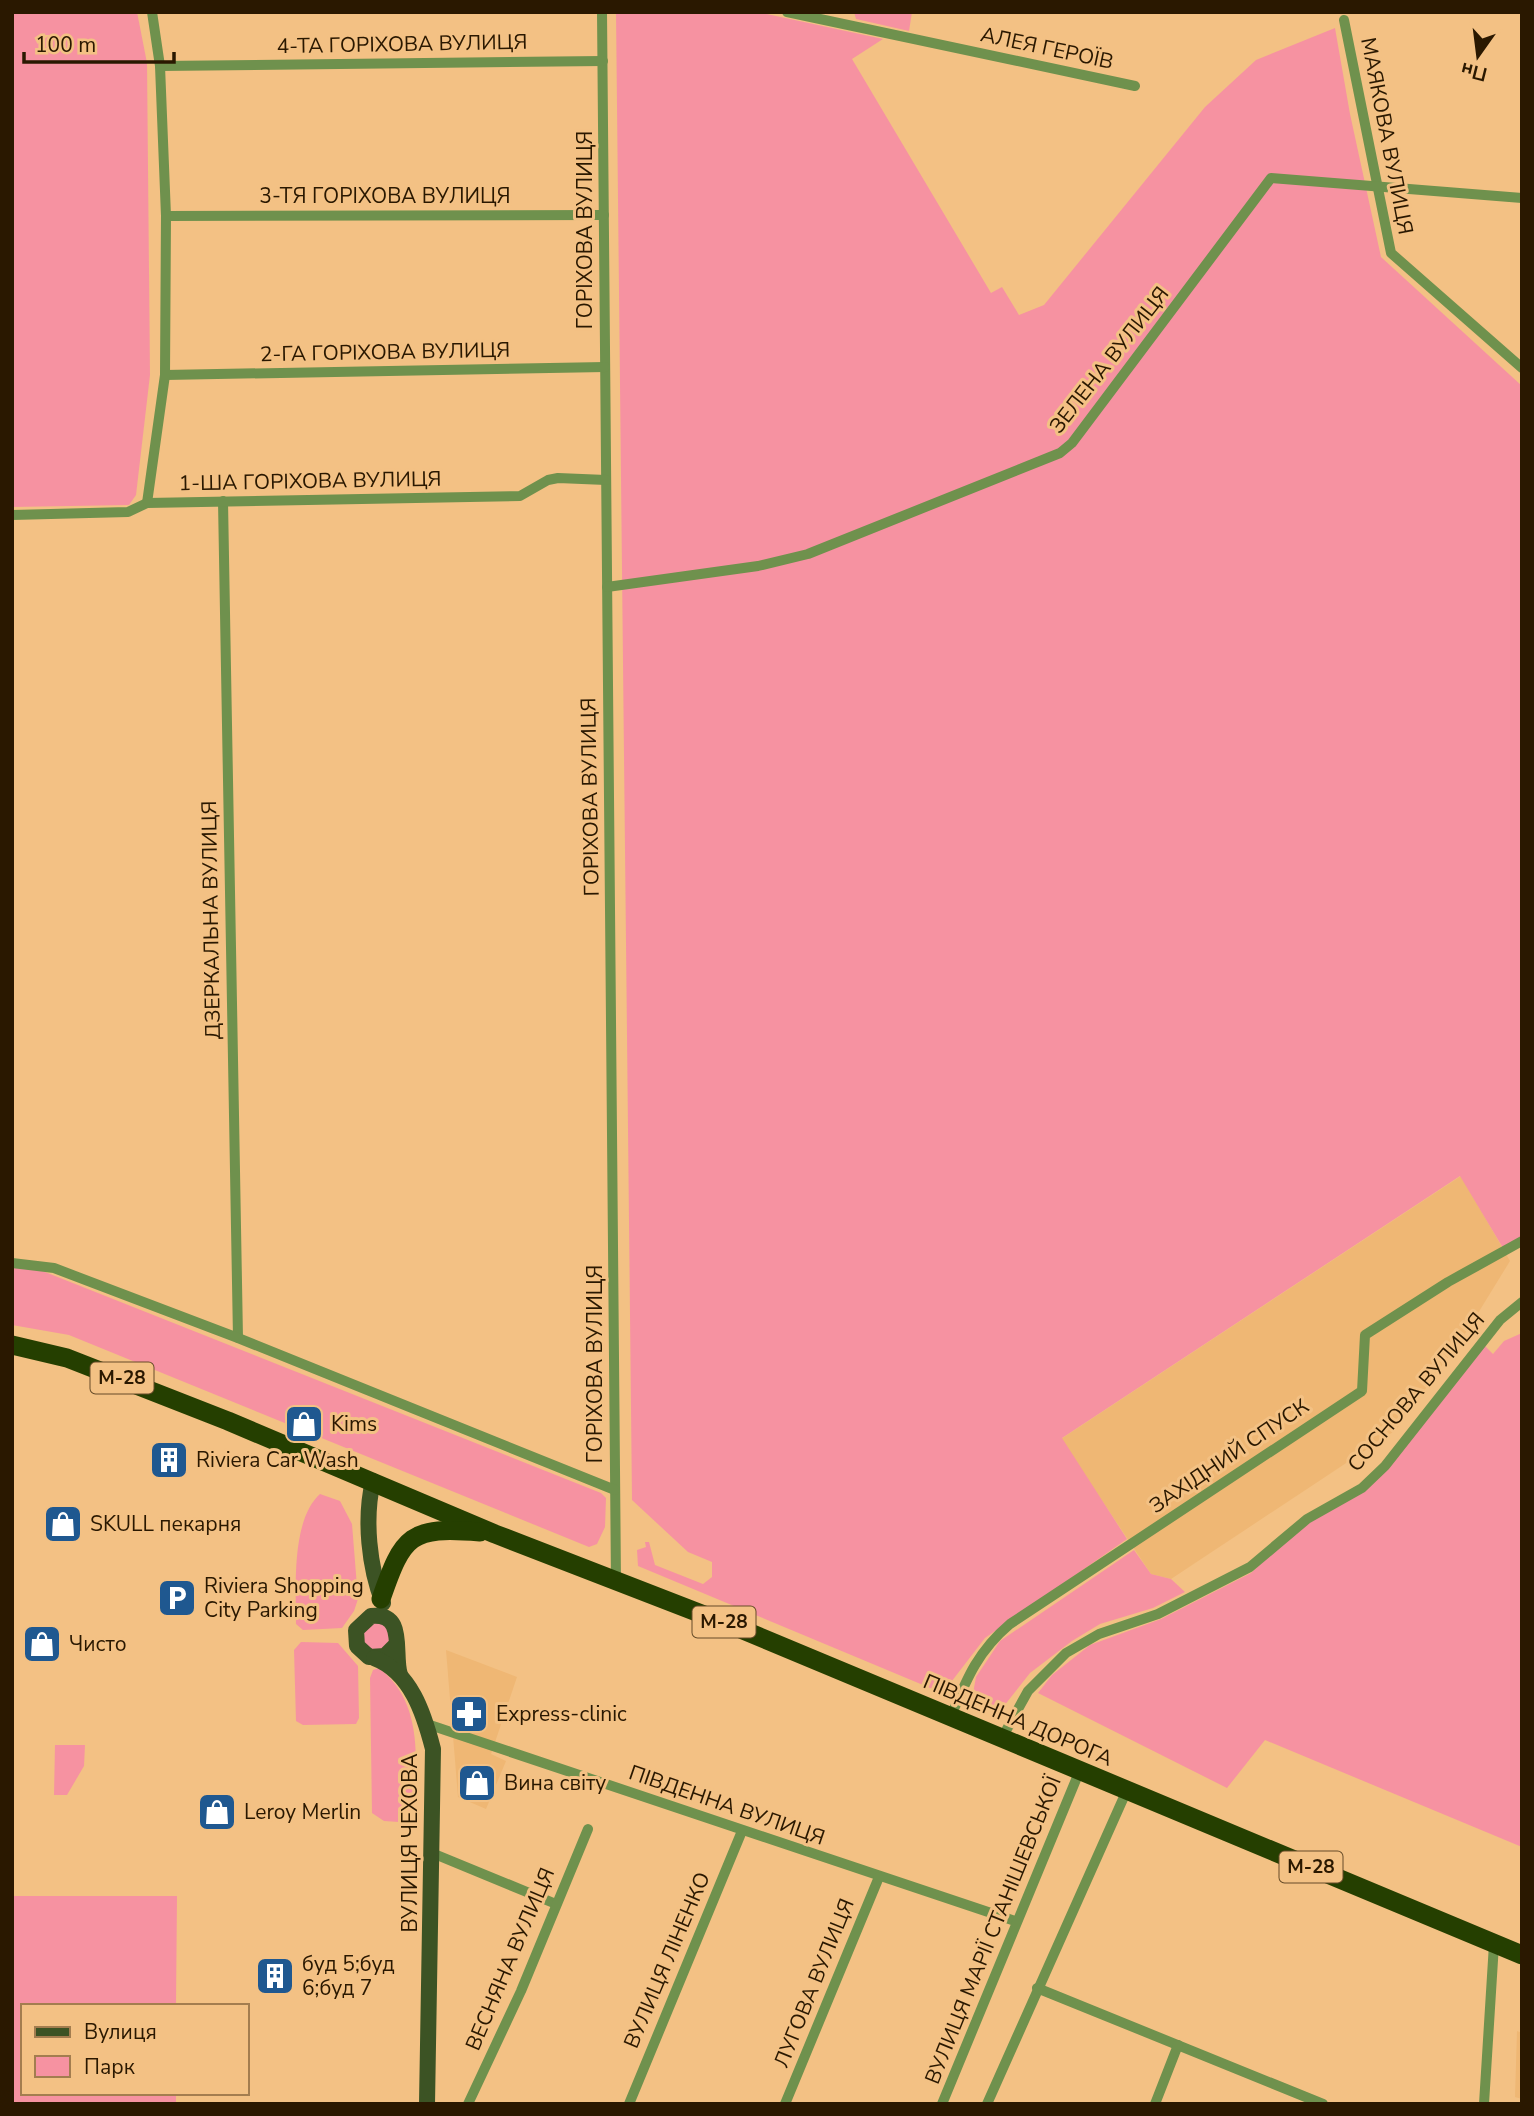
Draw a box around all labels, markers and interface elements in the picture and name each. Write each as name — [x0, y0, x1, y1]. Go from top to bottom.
street label: АЛЕЯ ГЕРОЇВ — [978, 20, 1116, 76]
scale bar — [24, 21, 175, 65]
north arrow — [1443, 21, 1513, 91]
street label: 4-ТА ГОРІХОВА ВУЛИЦЯ — [276, 28, 528, 60]
text: 100 m — [35, 31, 96, 59]
street label: МАЯКОВА ВУЛИЦЯ — [1354, 35, 1420, 237]
text: Пн — [1458, 56, 1490, 87]
street label: ГОРІХОВА ВУЛИЦЯ — [571, 131, 599, 329]
street label: 3-ТЯ ГОРІХОВА ВУЛИЦЯ — [259, 182, 511, 210]
street label: ЗЕЛЕНА ВУЛИЦЯ — [1043, 281, 1175, 439]
street label: 2-ГА ГОРІХОВА ВУЛИЦЯ — [260, 336, 510, 368]
street label: 1-ША ГОРІХОВА ВУЛИЦЯ — [178, 465, 442, 497]
street label: ГОРІХОВА ВУЛИЦЯ — [574, 697, 606, 897]
street label: ДЗЕРКАЛЬНА ВУЛИЦЯ — [195, 800, 227, 1040]
street label: ГОРІХОВА ВУЛИЦЯ — [581, 1265, 609, 1463]
street label: СОСНОВА ВУЛИЦЯ — [1341, 1306, 1491, 1478]
road number: М-28 — [90, 1362, 154, 1394]
street label: ЗАХІДНИЙ СПУСК — [1144, 1392, 1315, 1520]
shop icon: Kims — [283, 1403, 325, 1445]
place label: Kims — [331, 1410, 377, 1438]
building icon: Riviera Car Wash — [148, 1439, 190, 1481]
place label: Riviera Car Wash — [196, 1446, 359, 1474]
shop icon: SKULL пекарня — [42, 1503, 84, 1545]
place label: SKULL пекарня — [90, 1510, 241, 1538]
place label: Riviera Shopping City Parking — [204, 1572, 364, 1624]
parking icon: Riviera Shopping City Parking — [156, 1577, 198, 1619]
road number: М-28 — [692, 1606, 756, 1638]
shop icon: Чисто — [21, 1623, 63, 1665]
place label: Чисто — [69, 1630, 127, 1658]
street label: ПІВДЕННА ДОРОГА — [919, 1667, 1117, 1773]
pharmacy icon: Express-clinic — [448, 1693, 490, 1735]
place label: Express-clinic — [496, 1700, 627, 1728]
street label: ВУЛИЦЯ ЧЕХОВА — [396, 1753, 424, 1933]
street label: ПІВДЕННА ВУЛИЦЯ — [625, 1758, 829, 1852]
shop icon: Вина світу — [456, 1762, 498, 1804]
place label: Вина світу — [504, 1769, 606, 1797]
street label: ВУЛИЦЯ МАРІЇ СТАНІШЕВСЬКОЇ — [918, 1771, 1068, 2088]
shop icon: Leroy Merlin — [196, 1791, 238, 1833]
place label: Leroy Merlin — [244, 1798, 361, 1826]
road number: М-28 — [1280, 1852, 1342, 1882]
street label: ВЕСНЯНА ВУЛИЦЯ — [459, 1863, 561, 2055]
street label: ВУЛИЦЯ ЛІНЕНКО — [617, 1868, 717, 2052]
street label: ЛУГОВА ВУЛИЦЯ — [767, 1894, 861, 2072]
place label: буд 5;буд 6;буд 7 — [302, 1950, 395, 2002]
building icon: буд 5;буд 6;буд 7 — [254, 1955, 296, 1997]
legend — [21, 2004, 248, 2095]
text: Вулиця — [84, 2018, 157, 2046]
text: Парк — [84, 2053, 136, 2081]

